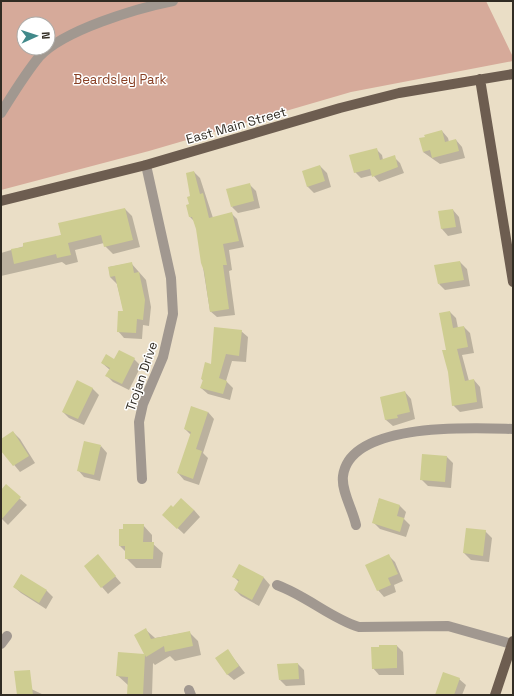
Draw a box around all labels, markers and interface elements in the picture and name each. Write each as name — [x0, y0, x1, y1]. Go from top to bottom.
north arrow — [16, 16, 56, 56]
text: N — [39, 31, 53, 40]
park label: Beardsley Park — [74, 71, 166, 88]
street label: East Main Street — [184, 103, 288, 148]
street label: Trojan Drive — [122, 339, 161, 413]

